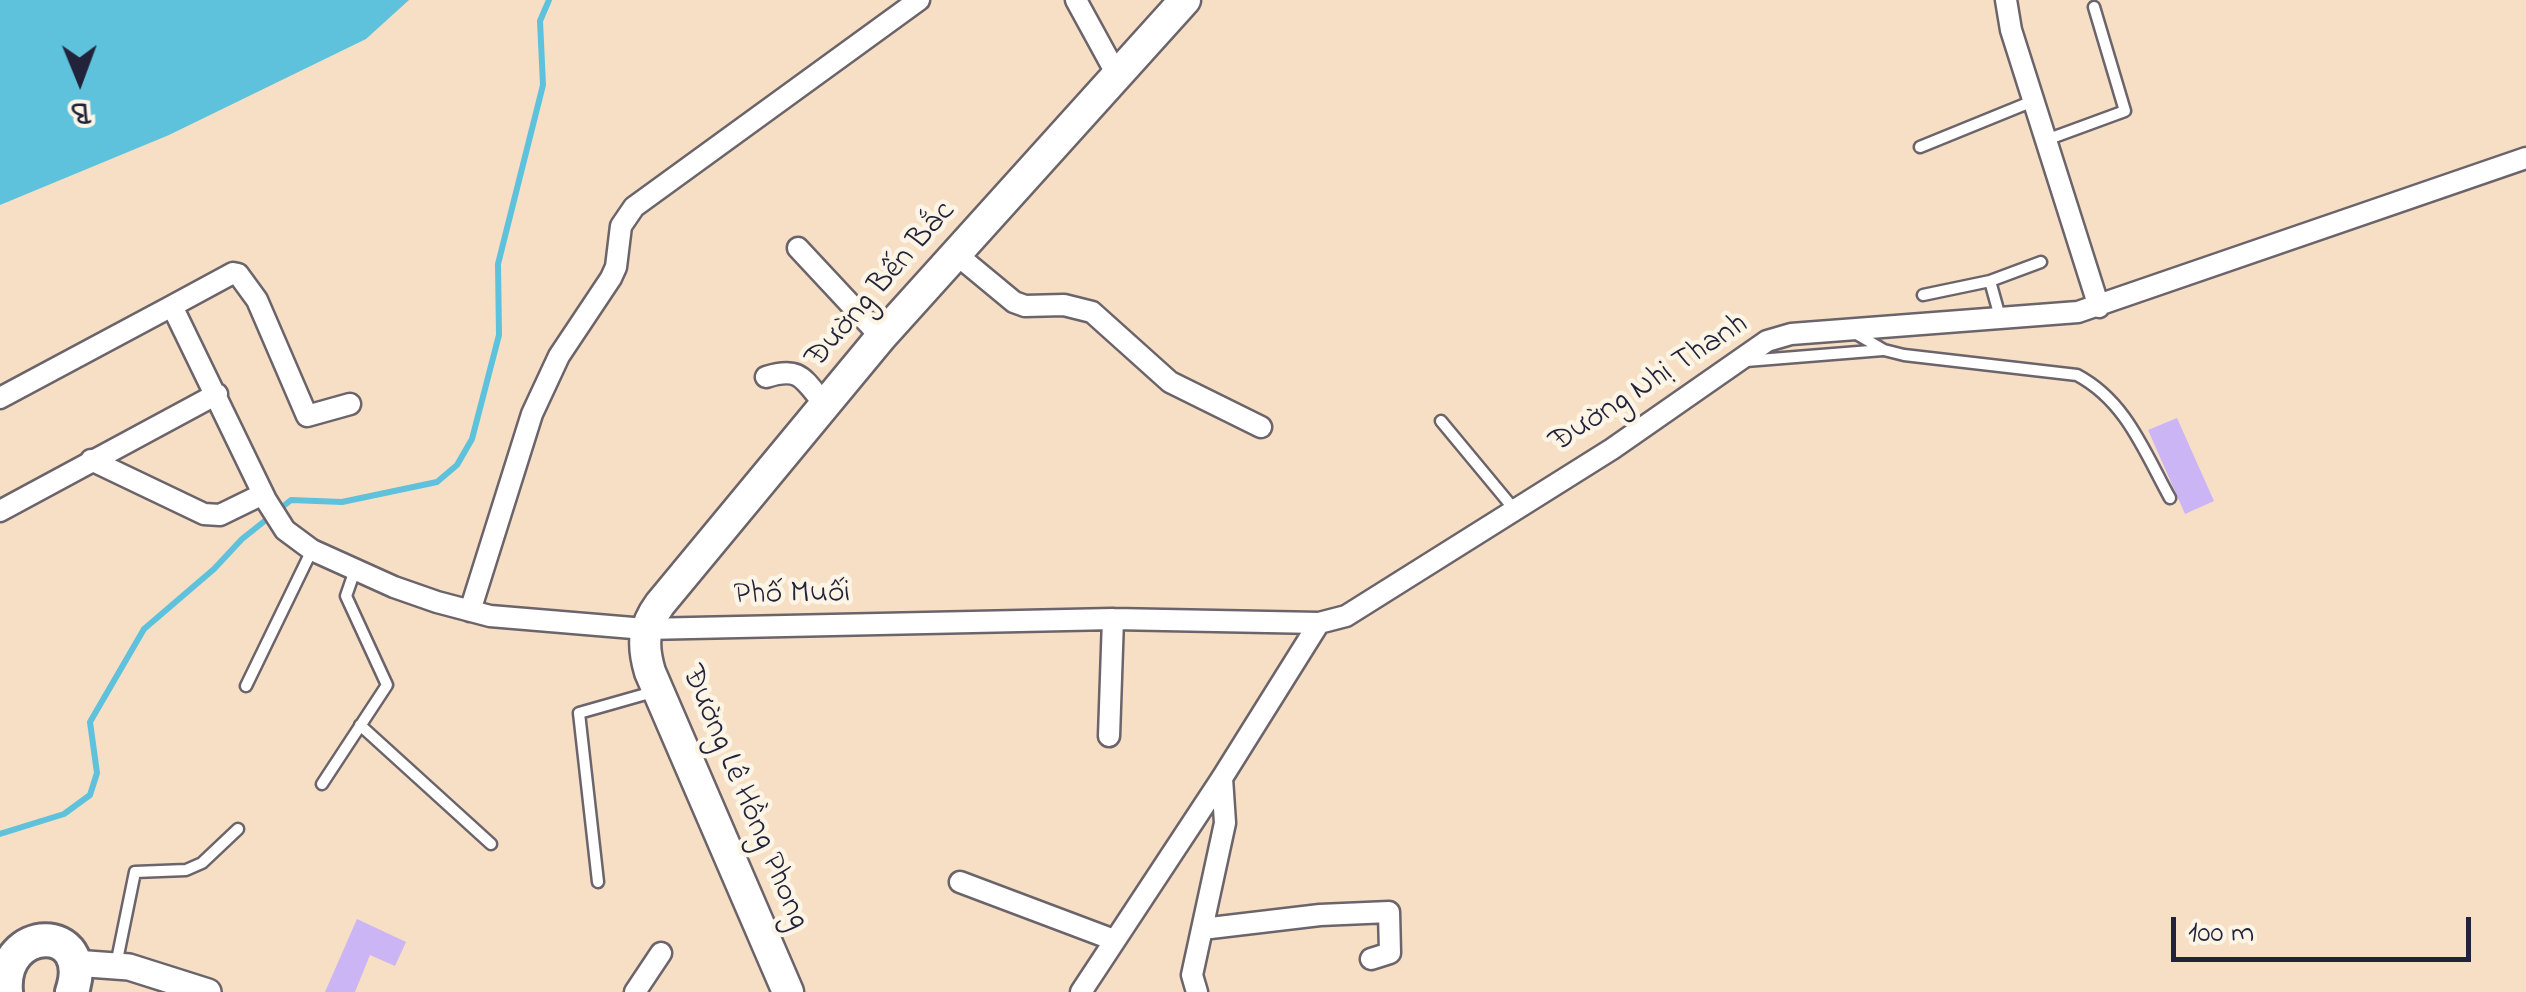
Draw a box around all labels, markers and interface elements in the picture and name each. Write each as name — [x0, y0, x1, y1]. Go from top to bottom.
north arrow — [30, 30, 130, 130]
text: B — [71, 90, 90, 131]
street label: Đường Bến Bắc — [799, 194, 965, 378]
street label: Đường Nhị Thanh — [1544, 307, 1756, 463]
street label: Phố Muối — [733, 576, 851, 616]
street label: Đường Lê Hồng Phong — [670, 660, 816, 936]
scale bar — [2176, 897, 2476, 959]
text: 100 m — [2188, 912, 2254, 956]

